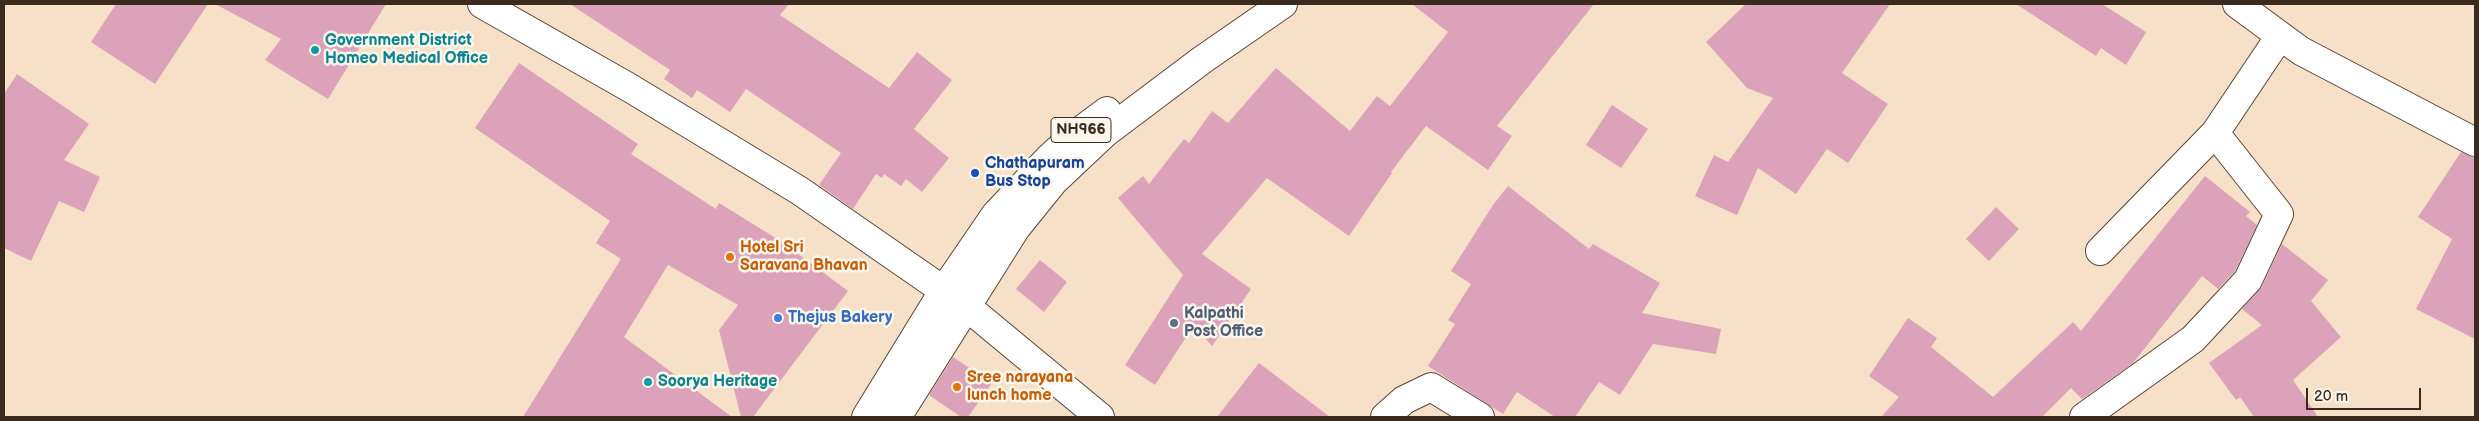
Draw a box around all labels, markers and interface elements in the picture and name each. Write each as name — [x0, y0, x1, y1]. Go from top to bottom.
place label: Government District Homeo Medical Office — [325, 31, 488, 69]
marker: Government District Homeo Medical Office — [309, 44, 321, 56]
road number: NH966 — [1051, 118, 1111, 142]
place label: Chathapuram Bus Stop — [985, 154, 1085, 192]
marker: Chathapuram Bus Stop — [969, 167, 981, 179]
place label: Hotel Sri Saravana Bhavan — [740, 238, 868, 276]
marker: Hotel Sri Saravana Bhavan — [724, 251, 736, 263]
place label: Kalpathi Post Office — [1184, 304, 1263, 342]
place label: Thejus Bakery — [788, 308, 892, 328]
marker: Thejus Bakery — [772, 312, 784, 324]
marker: Kalpathi Post Office — [1168, 317, 1180, 329]
place label: Sree narayana lunch home — [967, 368, 1073, 406]
place label: Soorya Heritage — [658, 372, 777, 392]
marker: Soorya Heritage — [642, 376, 654, 388]
scale bar — [2309, 378, 2424, 410]
marker: Sree narayana lunch home — [951, 381, 963, 393]
text: 20 m — [2314, 387, 2348, 406]

